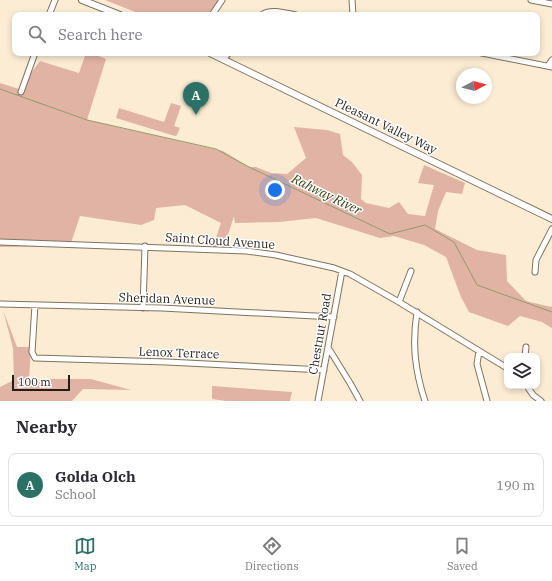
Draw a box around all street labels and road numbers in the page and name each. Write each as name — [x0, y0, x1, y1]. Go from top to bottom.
street label: Pleasant Valley Way — [333, 94, 440, 157]
street label: Saint Cloud Avenue — [165, 229, 275, 252]
street label: Sheridan Avenue — [119, 289, 216, 308]
street label: Chestnut Road — [305, 292, 334, 376]
street label: Lenox Terrace — [138, 344, 220, 361]

